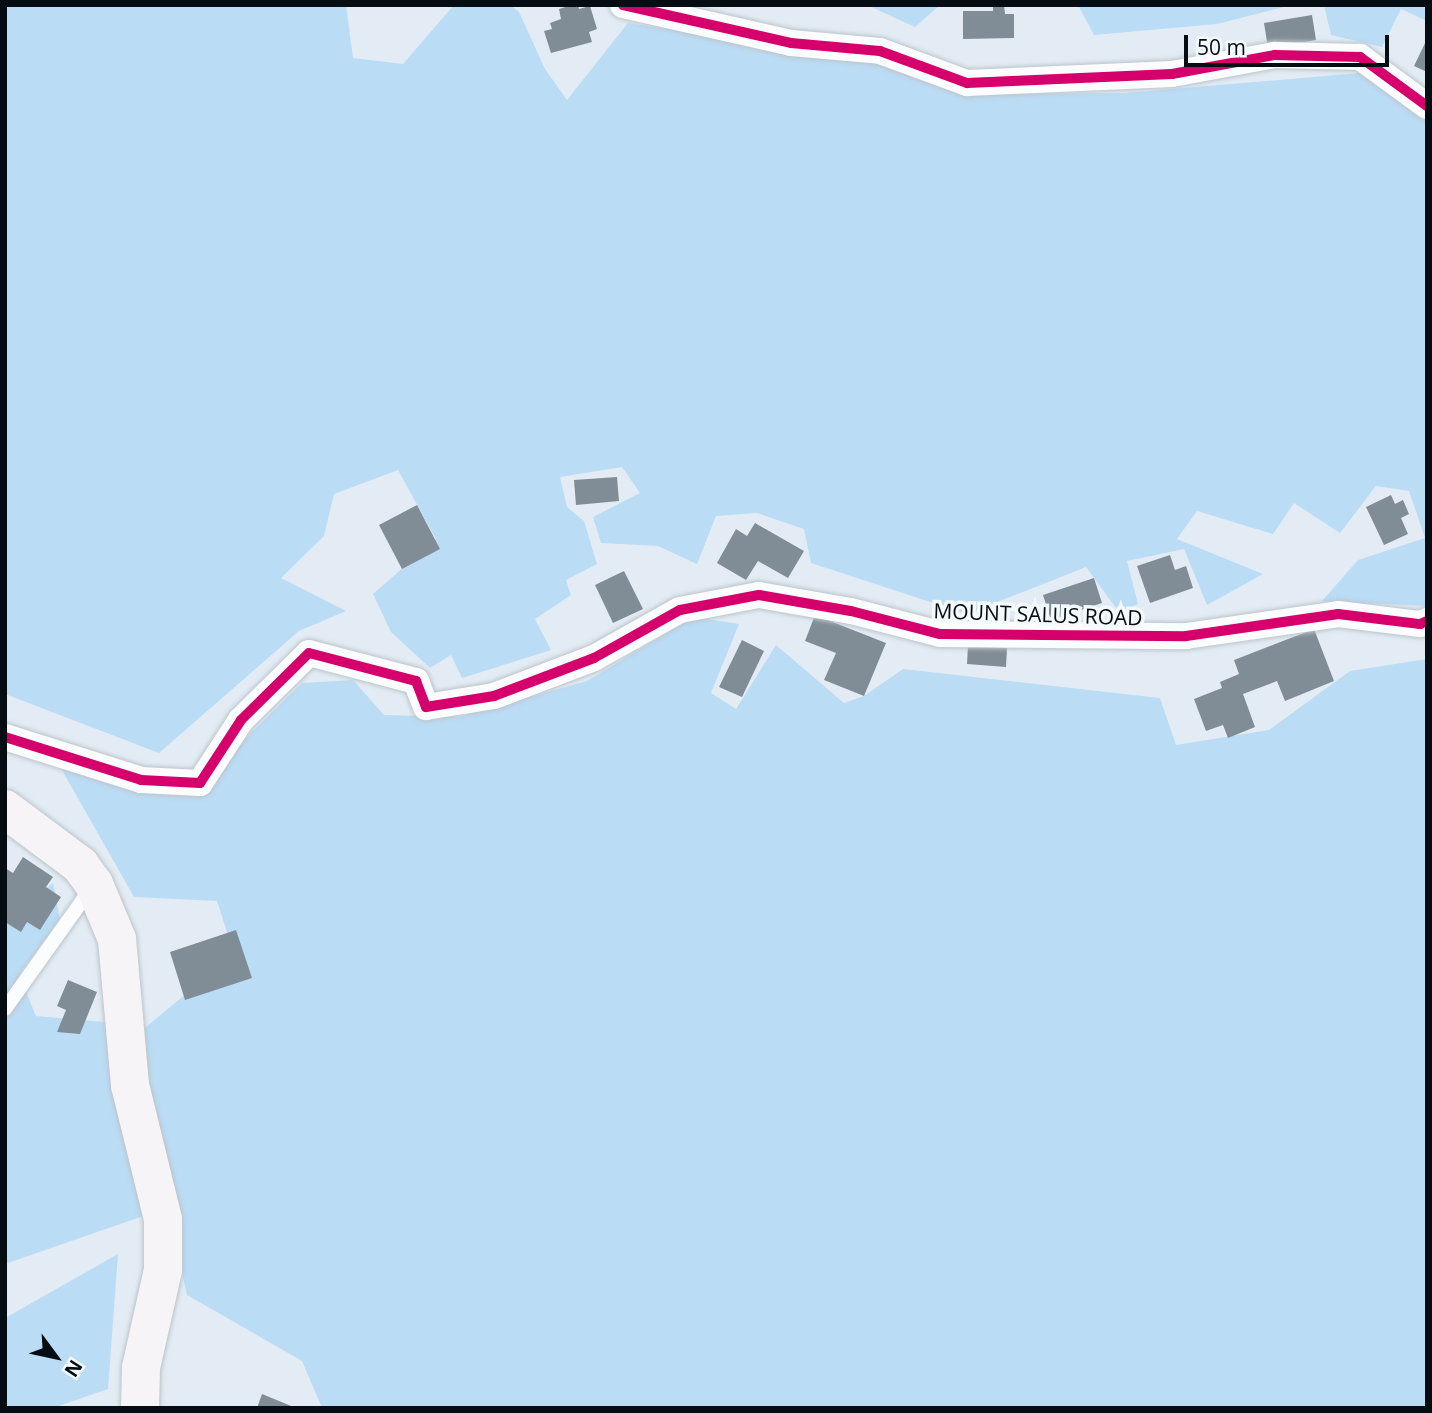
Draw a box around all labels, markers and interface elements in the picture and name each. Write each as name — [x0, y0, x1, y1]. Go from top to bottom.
scale bar — [1187, 21, 1392, 65]
text: 50 m — [1197, 33, 1246, 61]
street label: MOUNT SALUS ROAD — [933, 598, 1143, 630]
north arrow — [21, 1322, 91, 1392]
text: N — [59, 1355, 89, 1382]

